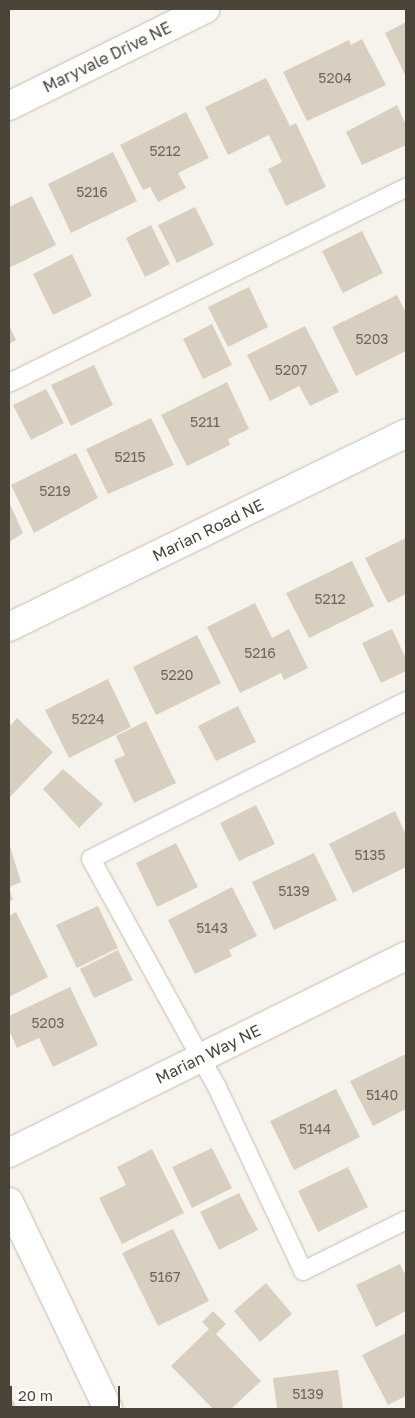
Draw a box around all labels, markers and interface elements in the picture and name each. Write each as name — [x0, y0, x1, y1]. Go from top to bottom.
street label: Maryvale Drive NE — [40, 18, 174, 96]
house number: 5204 — [318, 70, 352, 86]
house number: 5212 — [149, 143, 181, 159]
house number: 5216 — [76, 184, 108, 200]
house number: 5203 — [355, 331, 389, 347]
house number: 5207 — [275, 362, 307, 378]
house number: 5211 — [190, 414, 220, 430]
house number: 5215 — [114, 449, 146, 465]
house number: 5219 — [39, 483, 71, 499]
street label: Marian Road NE — [149, 495, 267, 565]
house number: 5212 — [314, 591, 346, 607]
house number: 5216 — [244, 645, 276, 661]
house number: 5220 — [160, 667, 194, 683]
house number: 5224 — [72, 711, 104, 727]
house number: 5135 — [354, 847, 386, 863]
house number: 5139 — [278, 883, 310, 899]
house number: 5143 — [196, 920, 228, 936]
house number: 5203 — [31, 1015, 65, 1031]
street label: Marian Way NE — [152, 1020, 264, 1088]
house number: 5140 — [366, 1087, 398, 1103]
house number: 5144 — [299, 1121, 331, 1137]
house number: 5167 — [150, 1269, 180, 1285]
scale bar — [12, 1376, 122, 1408]
text: 20 m — [18, 1386, 53, 1404]
house number: 5139 — [292, 1386, 324, 1402]

